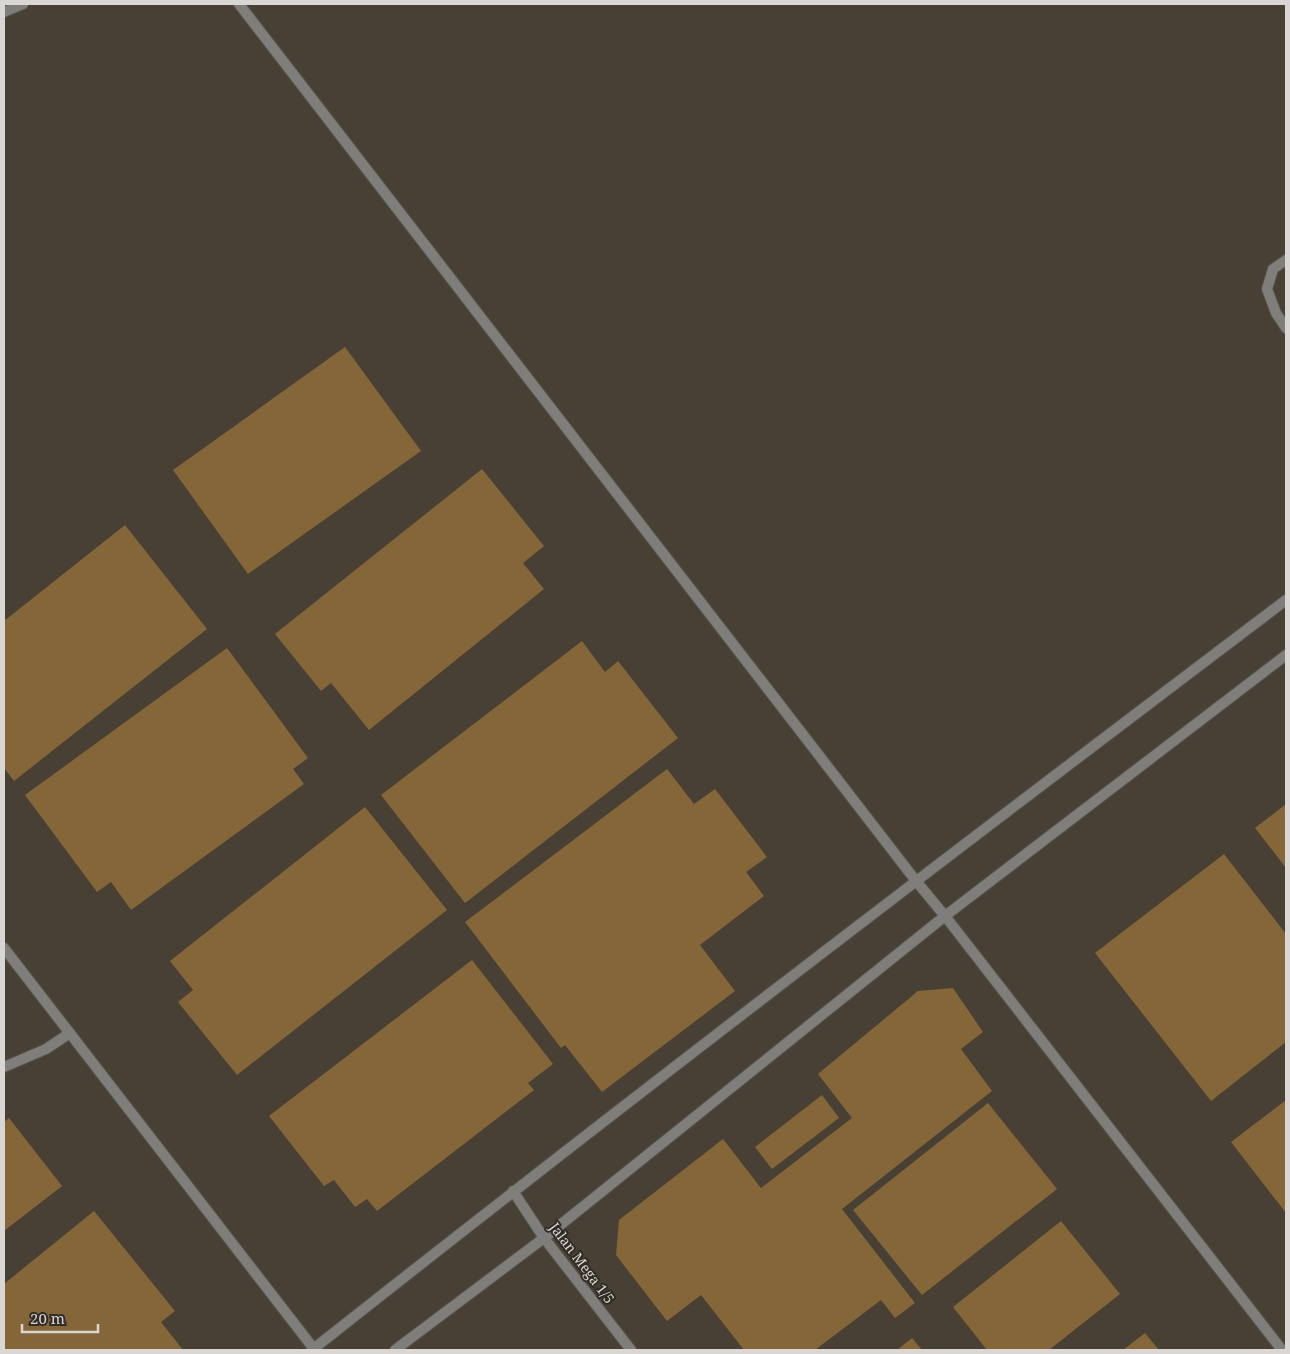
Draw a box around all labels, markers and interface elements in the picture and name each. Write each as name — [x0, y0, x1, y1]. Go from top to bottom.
street label: Jalan Mega 1/5 — [545, 1217, 619, 1307]
scale bar — [22, 1302, 99, 1334]
text: 20 m — [30, 1308, 65, 1328]

